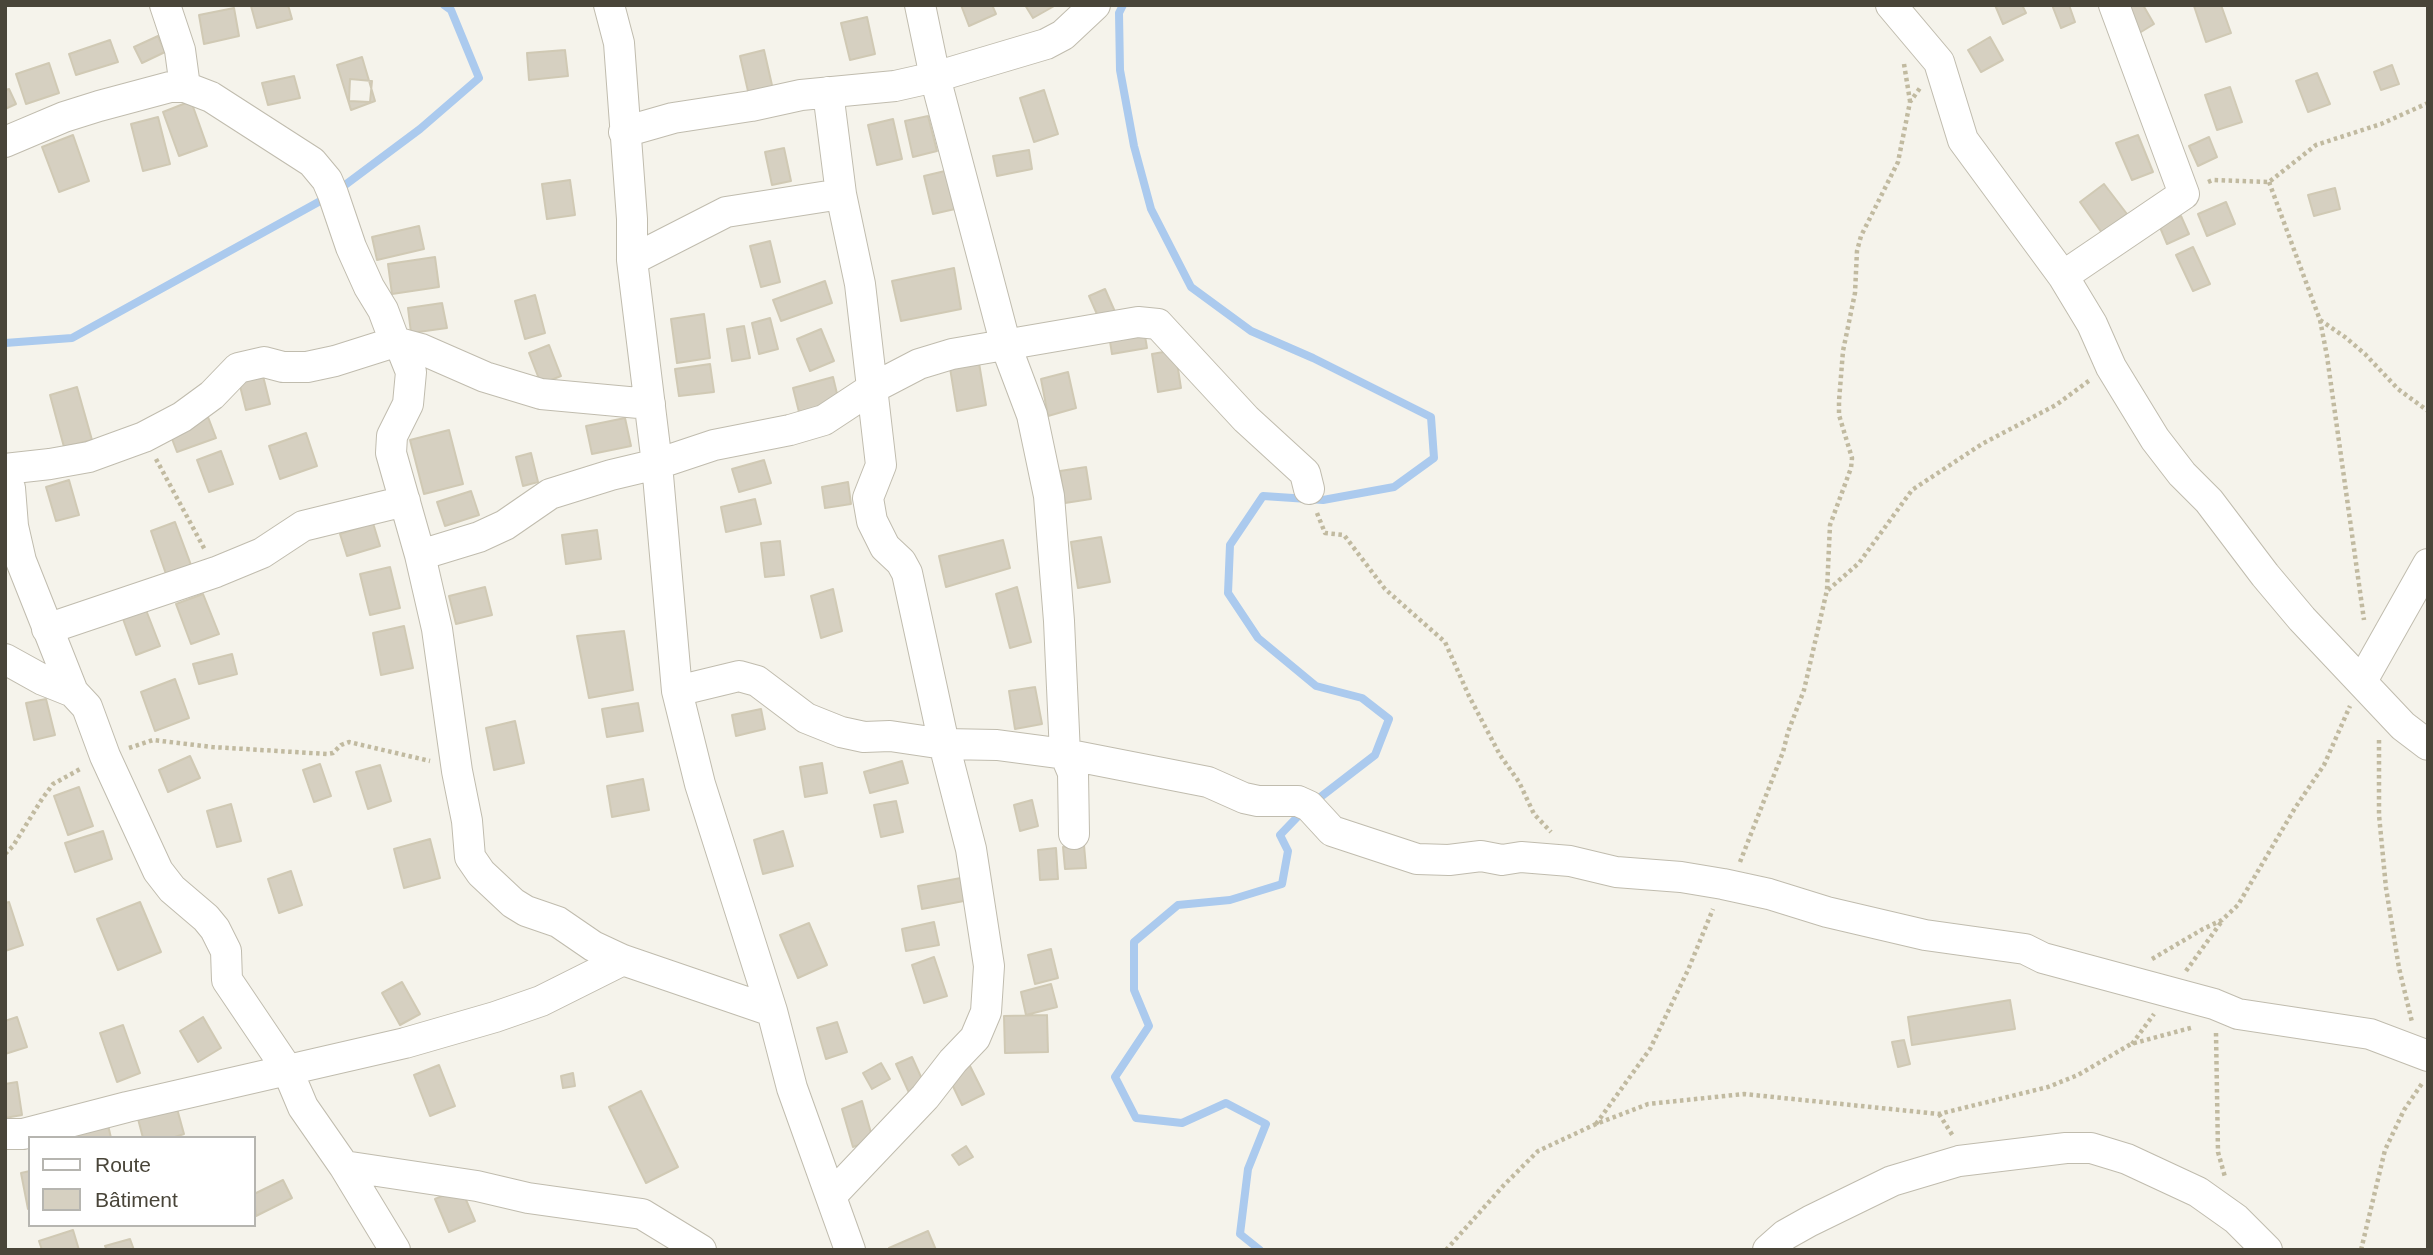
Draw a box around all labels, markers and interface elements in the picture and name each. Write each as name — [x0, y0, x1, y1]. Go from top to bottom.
legend — [28, 1136, 256, 1227]
text: Route — [95, 1153, 151, 1176]
text: Bâtiment — [95, 1188, 178, 1211]

